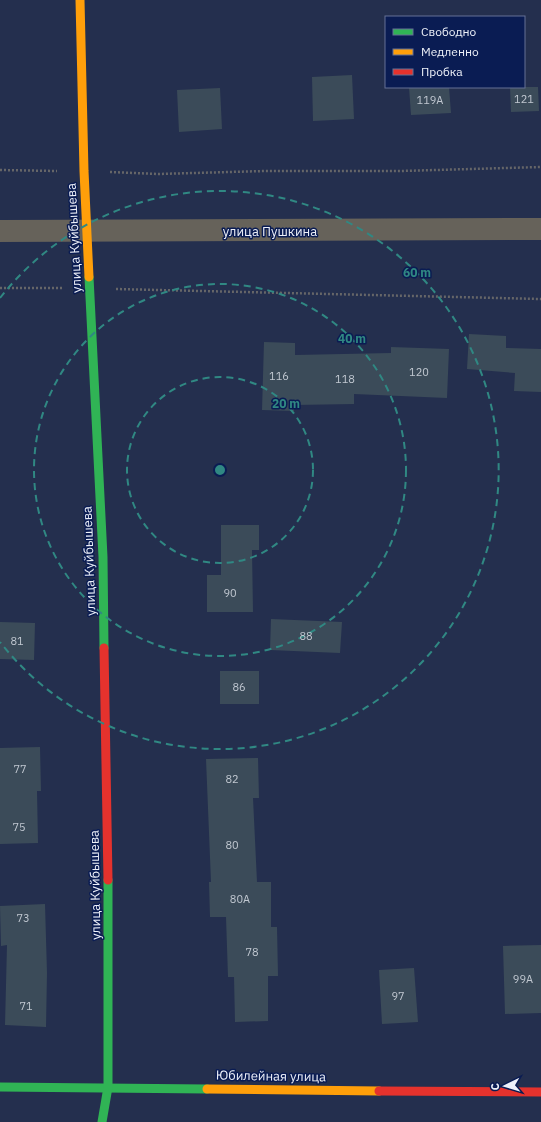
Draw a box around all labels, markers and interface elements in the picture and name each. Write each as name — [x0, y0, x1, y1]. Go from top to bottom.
legend — [385, 16, 525, 88]
text: Свободно — [421, 24, 477, 39]
text: Медленно — [421, 44, 479, 59]
text: Пробка — [421, 64, 463, 79]
house number: 121 — [514, 92, 534, 106]
house number: 119А — [417, 93, 443, 107]
street label: улица Куйбышева — [63, 183, 85, 293]
street label: улица Пушкина — [223, 223, 317, 240]
text: 60 m — [403, 265, 431, 280]
text: 40 m — [338, 331, 366, 346]
house number: 120 — [409, 365, 429, 379]
house number: 116 — [269, 369, 289, 383]
house number: 118 — [335, 372, 355, 386]
text: 20 m — [272, 396, 300, 411]
centre of rings — [213, 463, 227, 477]
street label: улица Куйбышева — [79, 506, 99, 616]
house number: 90 — [223, 586, 237, 600]
house number: 88 — [299, 629, 313, 643]
house number: 81 — [10, 634, 24, 648]
house number: 86 — [232, 680, 246, 694]
house number: 77 — [13, 762, 27, 776]
house number: 82 — [225, 772, 239, 786]
house number: 75 — [12, 820, 26, 834]
street label: улица Куйбышева — [86, 830, 104, 940]
house number: 80 — [225, 838, 239, 852]
house number: 80А — [230, 892, 250, 906]
house number: 73 — [16, 911, 30, 925]
house number: 78 — [245, 945, 259, 959]
house number: 99А — [513, 972, 533, 986]
house number: 97 — [391, 989, 405, 1003]
house number: 71 — [19, 999, 33, 1013]
north arrow — [485, 1066, 525, 1106]
street label: Юбилейная улица — [216, 1067, 326, 1085]
text: С — [488, 1083, 502, 1091]

